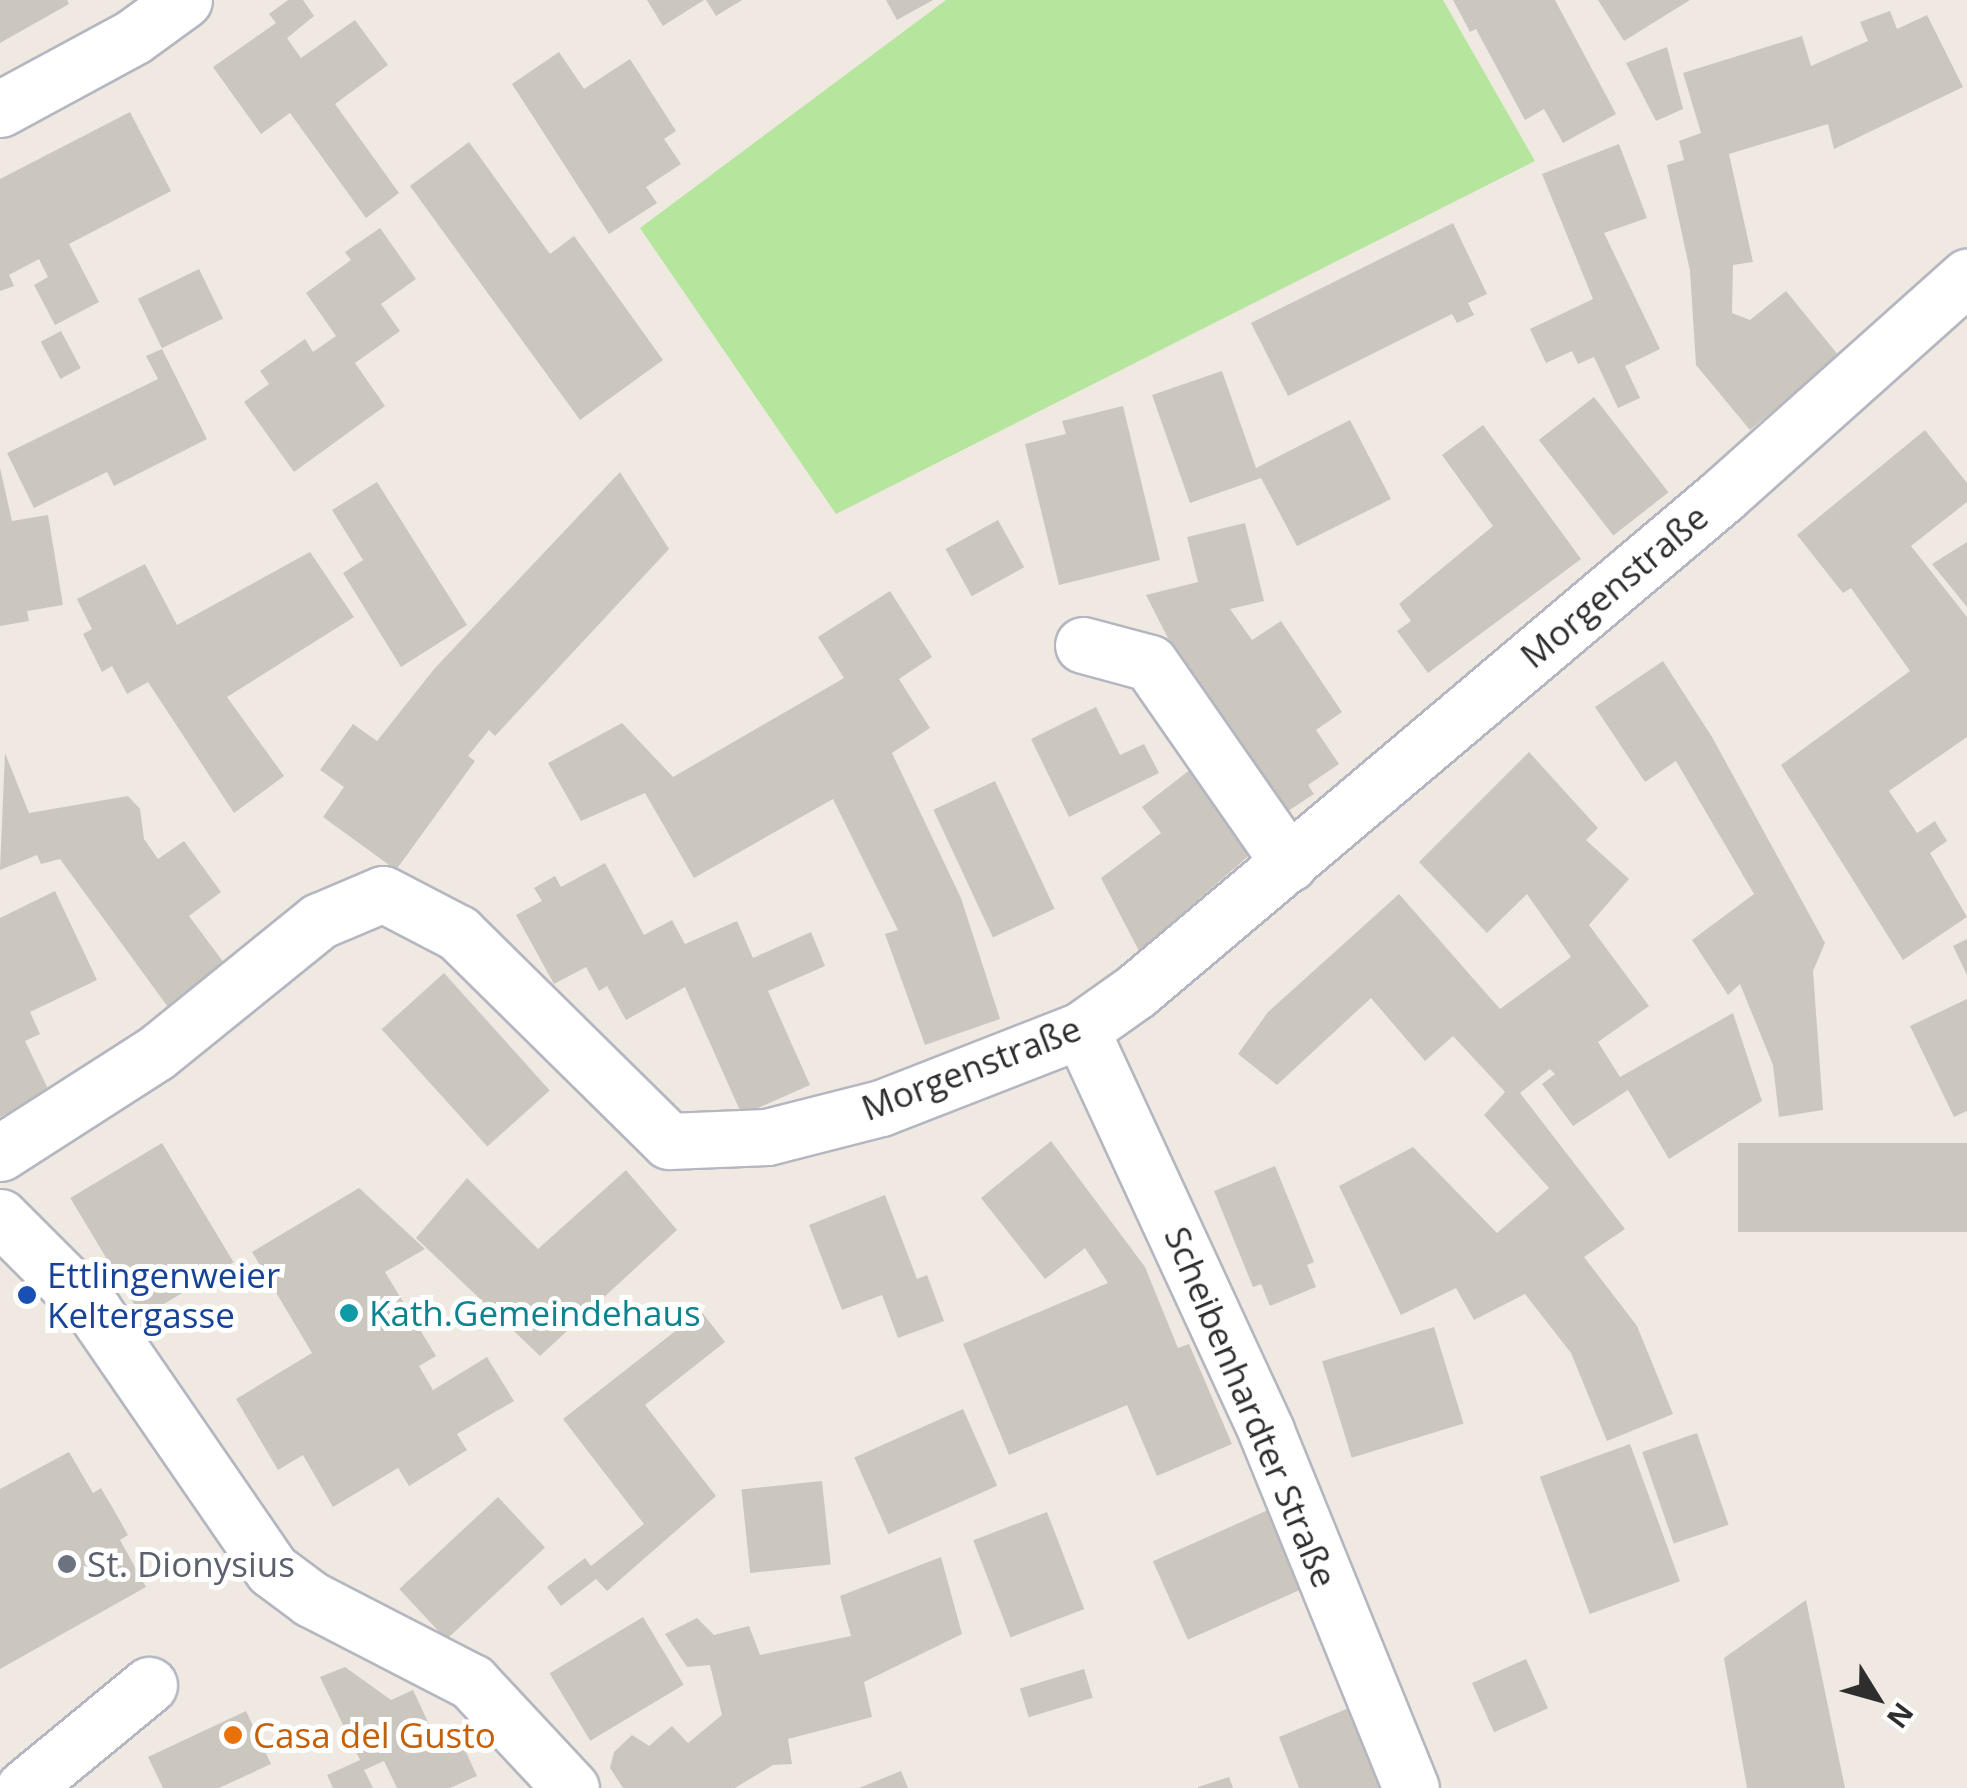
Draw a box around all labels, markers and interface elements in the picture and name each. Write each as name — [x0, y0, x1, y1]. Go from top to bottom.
street label: Morgenstraße — [1512, 496, 1716, 676]
street label: Morgenstraße — [856, 1007, 1086, 1129]
street label: Scheibenhardter Straße — [1156, 1220, 1346, 1594]
place label: Ettlingenweier Keltergasse — [47, 1254, 280, 1336]
marker: Ettlingenweier Keltergasse — [16, 1284, 38, 1306]
place label: Kath.Gemeindehaus — [369, 1292, 701, 1334]
marker: Kath.Gemeindehaus — [338, 1302, 360, 1324]
place label: St. Dionysius — [87, 1543, 295, 1585]
marker: St. Dionysius — [56, 1553, 78, 1575]
north arrow — [1827, 1648, 1927, 1748]
text: N — [1879, 1696, 1923, 1737]
place label: Casa del Gusto — [253, 1714, 496, 1756]
marker: Casa del Gusto — [222, 1724, 244, 1746]

